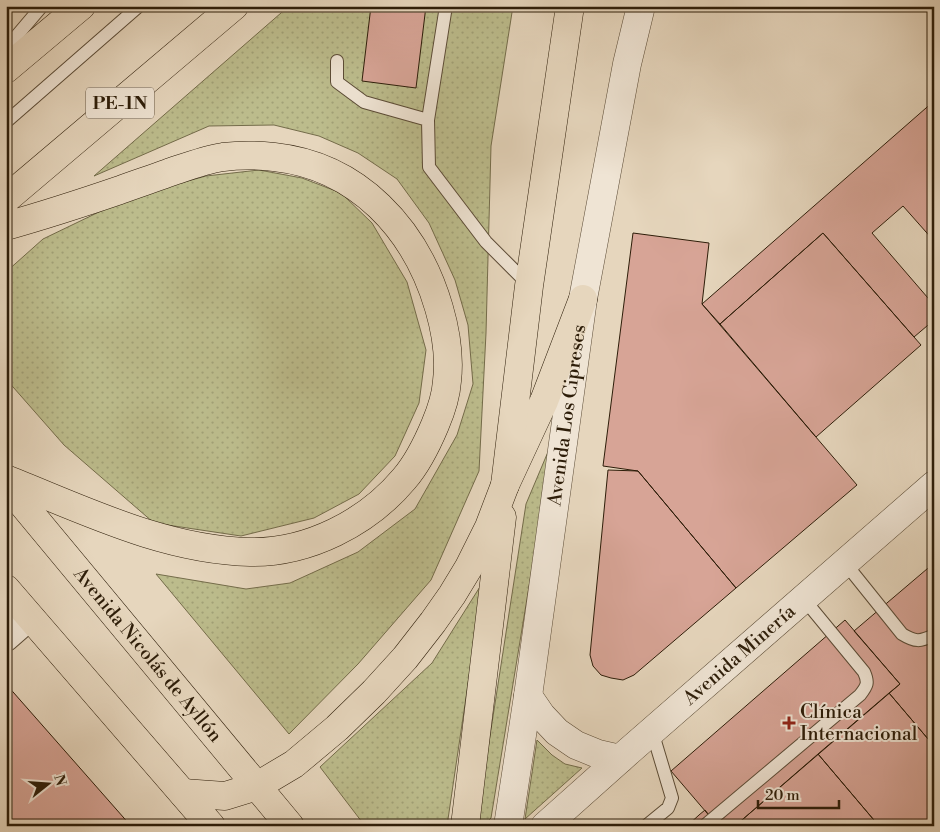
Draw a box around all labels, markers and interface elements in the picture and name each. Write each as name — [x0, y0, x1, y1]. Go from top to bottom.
road number: PE-1N — [86, 88, 154, 119]
street label: Avenida Los Cipreses — [542, 323, 591, 508]
street label: Avenida Nicolás de Ayllón — [68, 562, 227, 747]
street label: Avenida Minería — [677, 599, 801, 711]
place label: Clínica Internacional — [800, 700, 918, 746]
marker: Clínica Internacional — [782, 716, 796, 730]
north arrow — [22, 760, 72, 810]
text: N — [49, 773, 70, 788]
scale bar — [758, 777, 839, 809]
text: 20 m — [765, 786, 800, 805]

